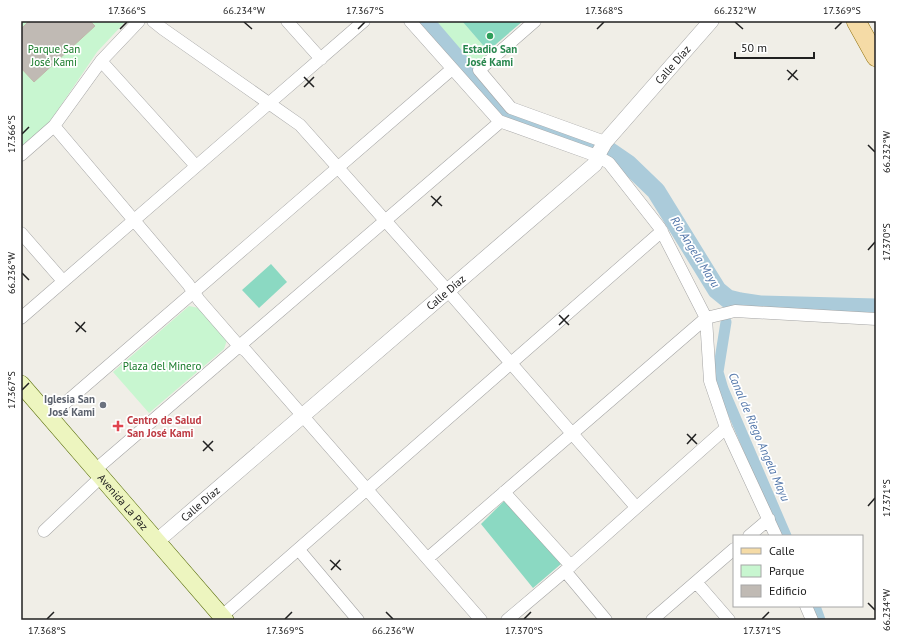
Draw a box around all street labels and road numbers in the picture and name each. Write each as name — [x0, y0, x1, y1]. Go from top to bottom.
street label: Calle Díaz — [652, 42, 694, 87]
street label: Calle Díaz — [423, 272, 468, 313]
street label: Avenida La Paz — [95, 471, 151, 533]
street label: Calle Díaz — [178, 483, 223, 524]

